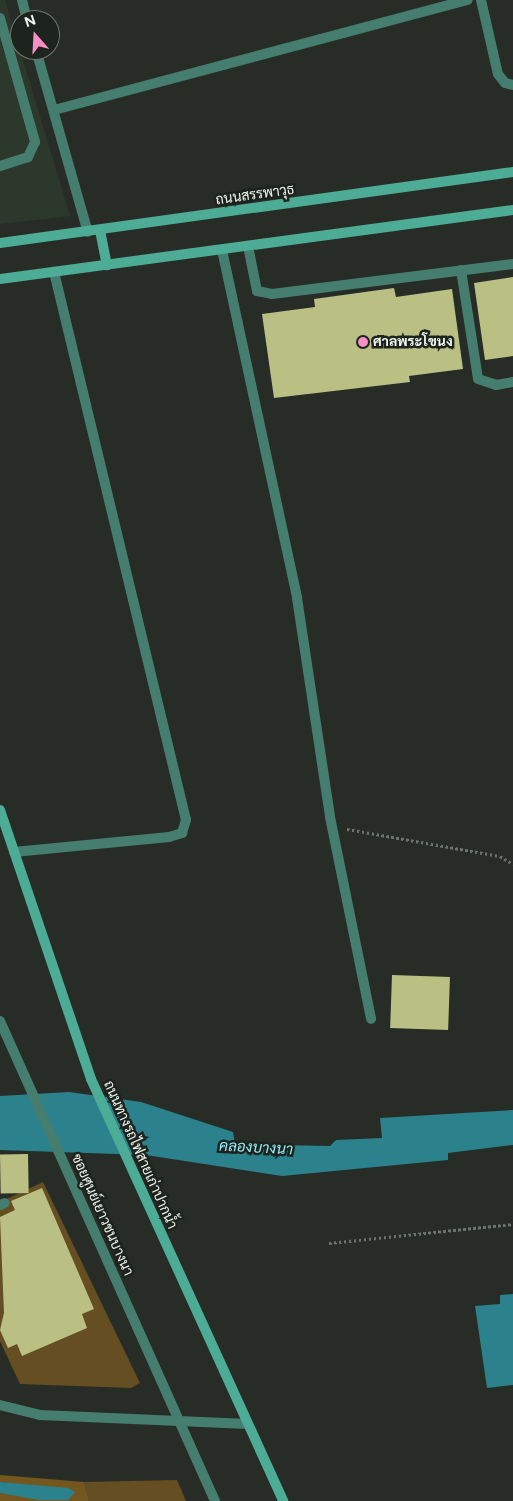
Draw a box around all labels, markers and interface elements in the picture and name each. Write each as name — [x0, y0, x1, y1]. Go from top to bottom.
north arrow — [10, 10, 60, 60]
text: N — [22, 11, 38, 31]
street label: ถนนสรรพาวุธ — [215, 181, 295, 209]
place label: ศาลพระโขนง — [373, 334, 453, 350]
marker: ศาลพระโขนง — [357, 336, 369, 348]
street label: ถนนทางรถไฟสายเก่าปากน้ำ — [100, 1078, 180, 1232]
water label: คลองบางนา — [219, 1137, 293, 1159]
street label: ซอยศูนย์เยาวชนบางนา — [68, 1151, 136, 1279]

